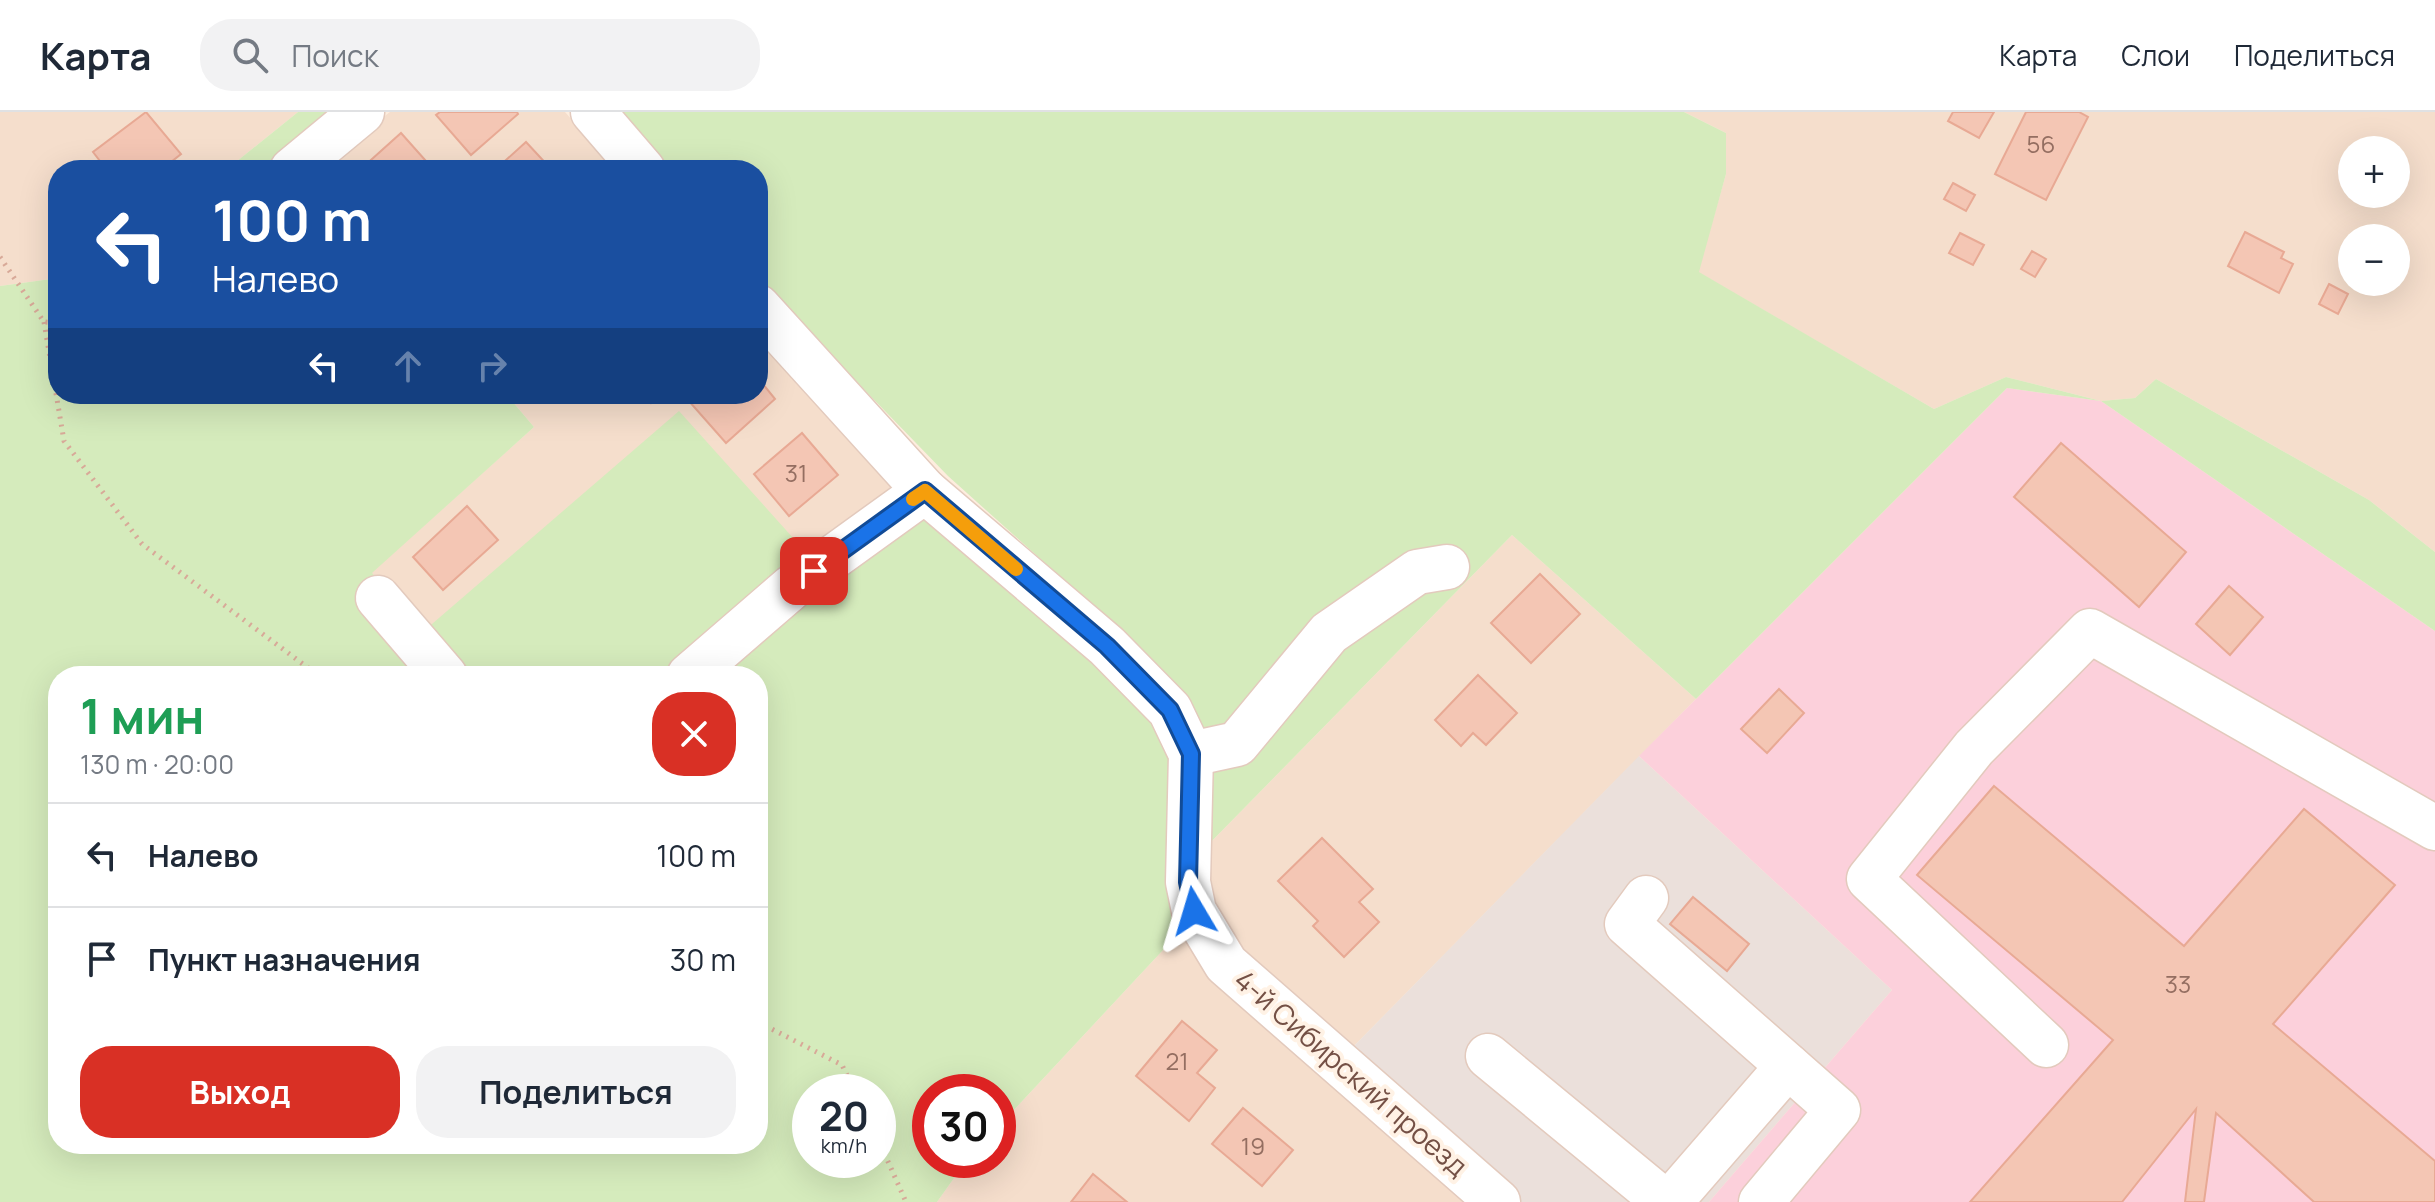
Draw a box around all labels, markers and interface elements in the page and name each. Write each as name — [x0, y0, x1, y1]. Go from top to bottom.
search box — [200, 19, 760, 91]
text: Карта — [40, 29, 152, 81]
icon: search — [228, 33, 272, 77]
text: Поиск — [292, 35, 379, 76]
text: Карта — [1999, 36, 2077, 74]
text: Слои — [2121, 36, 2190, 74]
text: Поделиться — [2234, 36, 2395, 74]
house number: 56 — [2027, 127, 2055, 160]
map controls — [2338, 136, 2410, 296]
button: + — [2338, 136, 2410, 208]
text: 100 m — [212, 181, 372, 258]
icon: left — [80, 192, 184, 296]
button: − — [2338, 224, 2410, 296]
text: Налево — [212, 254, 339, 303]
icon: left — [302, 344, 346, 388]
icon: ahead — [386, 344, 430, 388]
icon: right — [470, 344, 514, 388]
house number: 31 — [785, 456, 807, 489]
pin — [780, 537, 848, 605]
icon: arrive — [792, 549, 836, 593]
text: 1 мин — [80, 683, 204, 748]
button: close — [652, 692, 736, 776]
text: 130 m · 20:00 — [80, 746, 234, 782]
icon: left — [80, 833, 124, 877]
text: Налево — [148, 835, 258, 876]
text: 100 m — [656, 835, 736, 876]
position arrow — [1152, 869, 1236, 953]
icon: arrive — [80, 937, 124, 981]
text: Пункт назначения — [148, 939, 421, 980]
text: 30 m — [670, 939, 736, 980]
street label: 4-й Сибирский проезд — [1227, 960, 1476, 1184]
house number: 33 — [2165, 967, 2191, 1000]
house number: 21 — [1165, 1044, 1189, 1077]
button: Выход — [80, 1046, 400, 1138]
button: Поделиться — [416, 1046, 736, 1138]
speed limit sign: 30 — [912, 1074, 1016, 1178]
text: 20 — [819, 1088, 869, 1143]
house number: 19 — [1241, 1129, 1265, 1162]
text: km/h — [821, 1132, 867, 1159]

